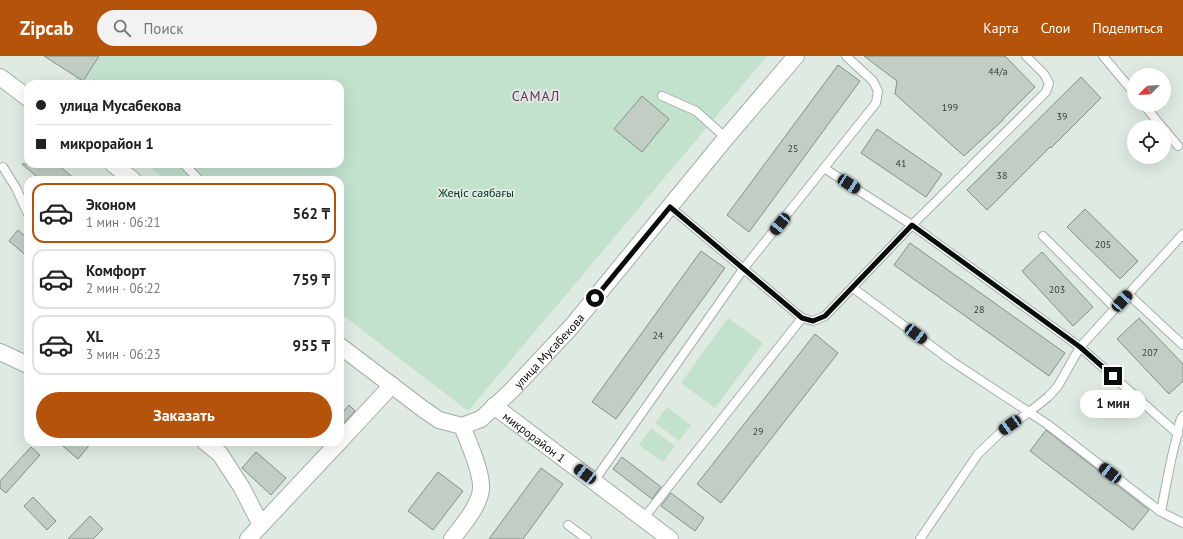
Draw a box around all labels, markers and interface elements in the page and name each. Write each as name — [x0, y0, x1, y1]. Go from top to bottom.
search box — [97, 10, 377, 46]
text: Zipcab — [20, 16, 73, 40]
icon: search — [111, 17, 133, 39]
text: Поиск — [143, 19, 184, 38]
text: Карта — [983, 19, 1019, 37]
text: Слои — [1041, 19, 1070, 37]
text: Поделиться — [1092, 19, 1163, 37]
house number: 44/а — [988, 65, 1008, 78]
north arrow — [1127, 68, 1171, 112]
map controls — [1127, 68, 1171, 164]
district label: САМАЛ — [512, 87, 560, 105]
text: улица Мусабекова — [60, 96, 181, 115]
house number: 199 — [942, 101, 958, 114]
house number: 39 — [1057, 110, 1067, 123]
button: locate — [1127, 120, 1171, 164]
text: микрорайон 1 — [60, 134, 154, 153]
house number: 25 — [788, 142, 798, 155]
house number: 41 — [896, 157, 906, 170]
house number: 38 — [997, 169, 1007, 182]
car — [836, 172, 862, 196]
park label: Жеңіс саябағы — [437, 185, 514, 200]
icon: car — [38, 195, 74, 231]
text: Эконом — [86, 195, 136, 214]
text: 562 ₸ — [292, 204, 330, 223]
car — [768, 211, 792, 237]
text: 1 мин · 06:21 — [86, 214, 161, 231]
house number: 205 — [1095, 238, 1111, 251]
icon: car — [38, 261, 74, 297]
text: Комфорт — [86, 261, 146, 280]
text: 759 ₸ — [292, 270, 330, 289]
text: 2 мин · 06:22 — [86, 280, 161, 297]
house number: 203 — [1049, 283, 1065, 296]
car — [1110, 288, 1134, 314]
route start — [586, 289, 604, 307]
house number: 28 — [974, 303, 984, 316]
street label: улица Мусабекова — [510, 310, 587, 391]
car — [903, 322, 929, 346]
icon: car — [38, 327, 74, 363]
text: XL — [86, 327, 103, 346]
house number: 24 — [653, 329, 664, 342]
text: 955 ₸ — [292, 336, 330, 355]
text: 3 мин · 06:23 — [86, 346, 161, 363]
house number: 207 — [1142, 346, 1158, 359]
route end — [1104, 367, 1122, 385]
callout: 1 мин — [1080, 390, 1146, 418]
button: Заказать — [36, 392, 332, 438]
text: 1 мин — [1096, 395, 1130, 412]
street label: микрорайон 1 — [500, 408, 569, 465]
car — [997, 413, 1023, 437]
house number: 29 — [753, 425, 763, 438]
car — [1097, 461, 1123, 485]
car — [572, 462, 598, 486]

